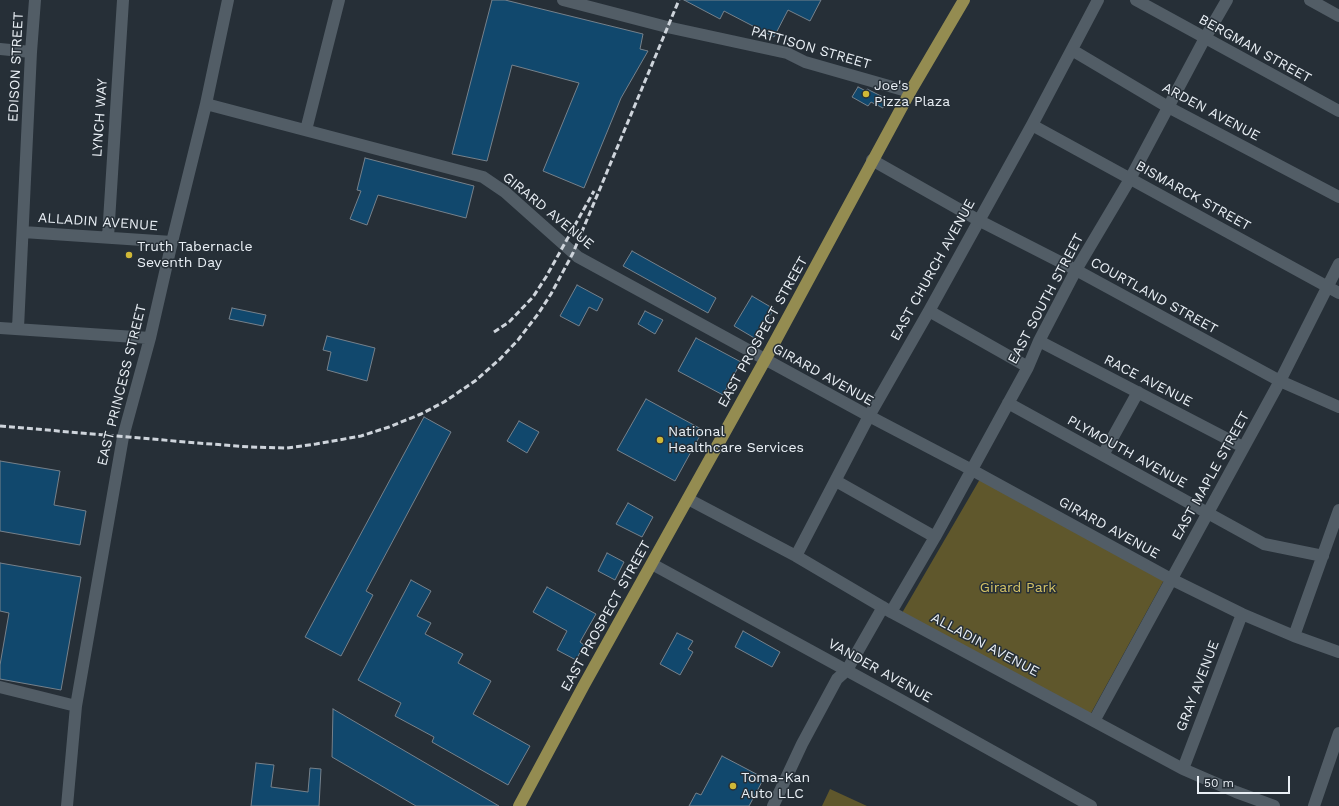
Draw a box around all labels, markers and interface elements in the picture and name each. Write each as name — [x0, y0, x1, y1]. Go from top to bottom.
street label: EDISON STREET — [5, 11, 27, 123]
street label: BERGMAN STREET — [1196, 11, 1314, 87]
street label: PATTISON STREET — [749, 23, 873, 73]
street label: LYNCH WAY — [89, 78, 111, 158]
place label: Joe's Pizza Plaza — [874, 78, 950, 110]
street label: ARDEN AVENUE — [1159, 79, 1263, 145]
marker: Joe's Pizza Plaza — [861, 89, 871, 99]
street label: BISMARCK STREET — [1133, 157, 1253, 235]
street label: GIRARD AVENUE — [499, 169, 597, 253]
street label: EAST CHURCH AVENUE — [887, 196, 979, 344]
street label: ALLADIN AVENUE — [38, 209, 158, 235]
street label: EAST SOUTH STREET — [1004, 231, 1088, 367]
place label: Truth Tabernacle Seventh Day — [137, 239, 252, 272]
marker: Truth Tabernacle Seventh Day — [124, 250, 134, 260]
street label: EAST PROSPECT STREET — [714, 254, 812, 410]
street label: COURTLAND STREET — [1087, 254, 1221, 338]
street label: EAST PRINCESS STREET — [94, 302, 150, 468]
street label: GIRARD AVENUE — [770, 340, 876, 410]
street label: RACE AVENUE — [1101, 351, 1195, 411]
street label: EAST MAPLE STREET — [1169, 409, 1253, 543]
street label: PLYMOUTH AVENUE — [1064, 412, 1190, 492]
place label: National Healthcare Services — [668, 424, 804, 456]
marker: National Healthcare Services — [655, 435, 665, 445]
street label: GIRARD AVENUE — [1056, 493, 1162, 563]
street label: EAST PROSPECT STREET — [557, 538, 655, 694]
park label: Girard Park — [980, 580, 1056, 596]
street label: ALLADIN AVENUE — [928, 609, 1042, 681]
street label: VANDER AVENUE — [825, 635, 935, 707]
street label: GRAY AVENUE — [1173, 638, 1223, 734]
scale bar — [1199, 768, 1292, 794]
place label: Toma-Kan Auto LLC — [741, 770, 810, 802]
text: 50 m — [1204, 776, 1234, 790]
marker: Toma-Kan Auto LLC — [728, 781, 738, 791]

